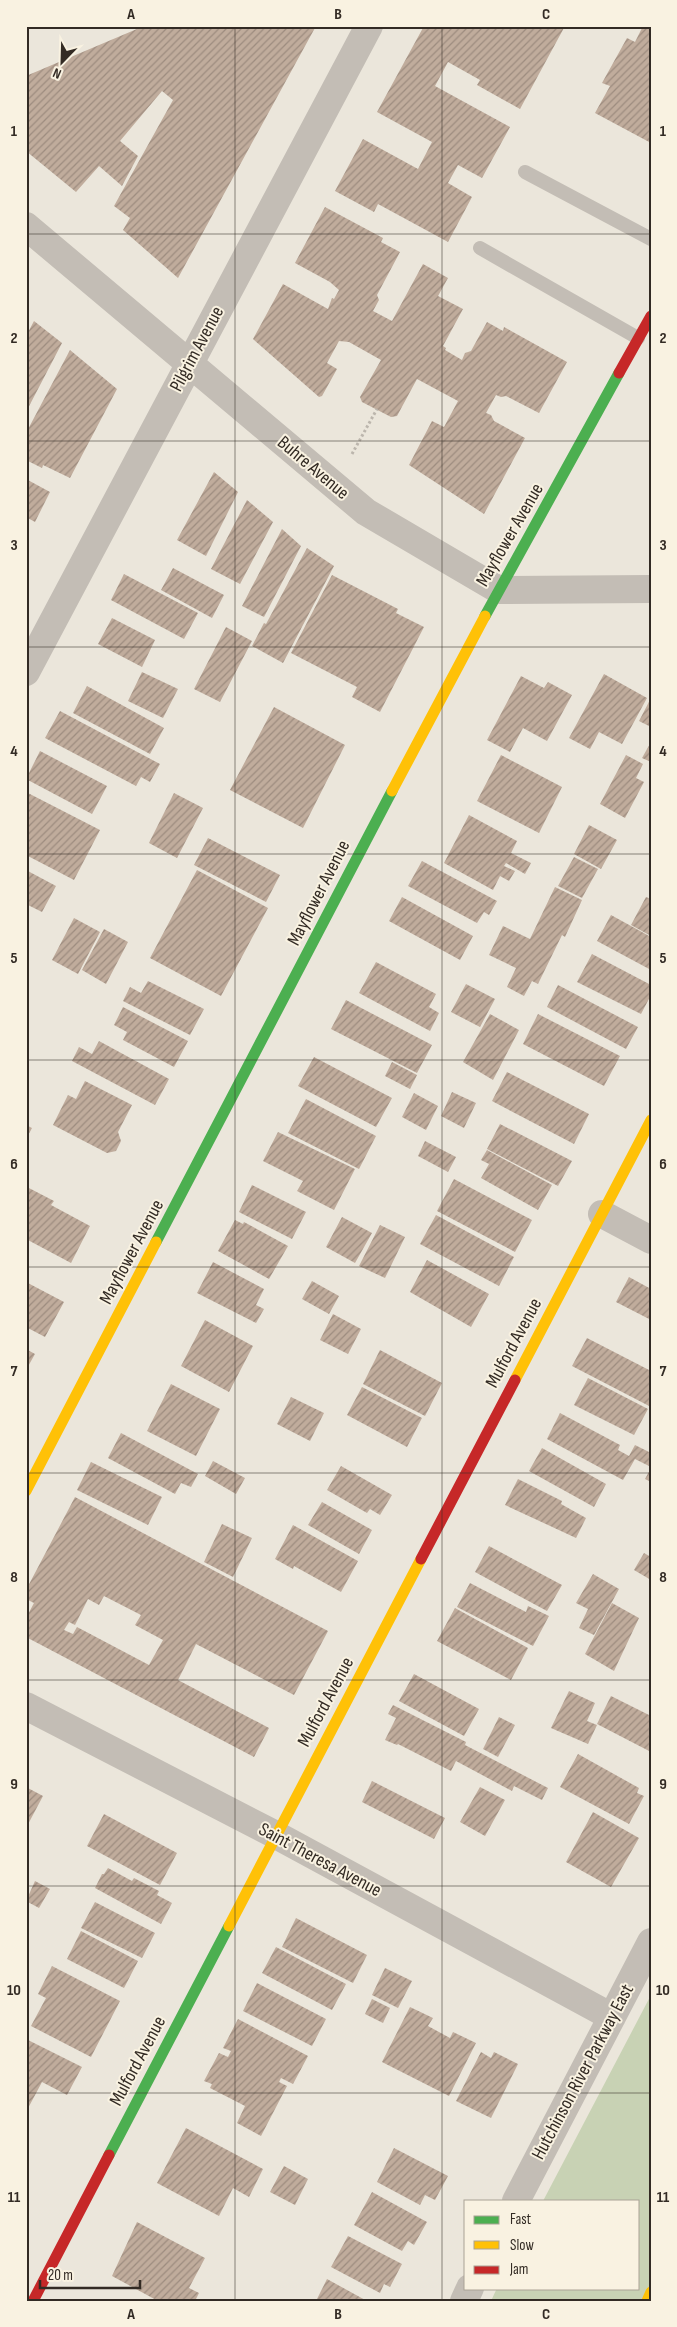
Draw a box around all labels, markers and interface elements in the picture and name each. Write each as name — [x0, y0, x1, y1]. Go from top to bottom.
text: A — [126, 5, 135, 24]
text: B — [334, 5, 342, 24]
text: C — [542, 5, 550, 24]
north arrow — [38, 38, 88, 88]
text: N — [50, 64, 64, 83]
text: 1 — [11, 122, 18, 141]
text: 1 — [660, 122, 667, 141]
street label: Pilgrim Avenue — [165, 302, 229, 396]
text: 2 — [10, 329, 18, 348]
text: 2 — [659, 329, 667, 348]
street label: Buhre Avenue — [272, 431, 354, 505]
street label: Mayflower Avenue — [471, 479, 549, 591]
text: 3 — [10, 536, 18, 555]
text: 3 — [659, 536, 667, 555]
text: 4 — [10, 742, 18, 761]
text: 4 — [659, 742, 667, 761]
street label: Mayflower Avenue — [283, 836, 355, 950]
text: 5 — [10, 949, 18, 968]
text: 5 — [659, 949, 667, 968]
text: 6 — [10, 1155, 18, 1174]
text: 6 — [659, 1155, 667, 1174]
street label: Mayflower Avenue — [95, 1196, 169, 1308]
street label: Mulford Avenue — [481, 1294, 547, 1392]
text: 7 — [11, 1362, 18, 1381]
text: 7 — [660, 1362, 667, 1381]
text: 8 — [10, 1568, 18, 1587]
text: 8 — [659, 1568, 667, 1587]
street label: Mulford Avenue — [293, 1653, 359, 1751]
text: 9 — [10, 1775, 18, 1794]
text: 9 — [659, 1775, 667, 1794]
street label: Saint Theresa Avenue — [255, 1818, 385, 1902]
street label: Hutchinson River Parkway East — [527, 1980, 639, 2164]
text: 10 — [7, 1981, 21, 2000]
text: 10 — [656, 1981, 670, 2000]
street label: Mulford Avenue — [105, 2012, 171, 2110]
text: 11 — [8, 2188, 21, 2207]
text: 11 — [657, 2188, 670, 2207]
legend — [464, 2200, 640, 2290]
text: Fast — [510, 2210, 532, 2229]
text: Slow — [510, 2236, 534, 2255]
scale bar — [40, 2257, 140, 2289]
text: Jam — [509, 2260, 528, 2279]
text: 20 m — [48, 2266, 73, 2285]
text: A — [126, 2305, 135, 2324]
text: B — [334, 2305, 342, 2324]
text: C — [542, 2305, 550, 2324]

